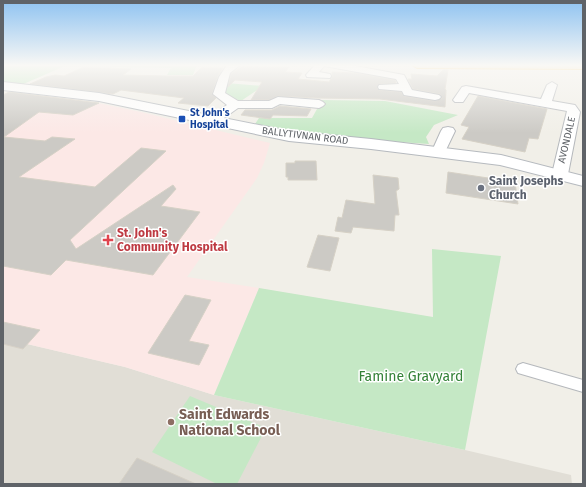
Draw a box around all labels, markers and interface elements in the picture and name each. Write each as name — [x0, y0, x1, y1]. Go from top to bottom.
place label: St John's Hospital — [190, 107, 230, 131]
marker: St John's Hospital — [177, 114, 187, 124]
street label: AVONDALE — [556, 116, 578, 164]
street label: BALLYTIVNAN ROAD — [261, 125, 349, 147]
place label: Saint Josephs Church — [489, 174, 564, 202]
marker: Saint Josephs Church — [476, 183, 486, 193]
place label: St. John's Community Hospital — [117, 226, 228, 254]
marker: St. John's Community Hospital — [102, 234, 114, 246]
park label: Famine Gravyard — [359, 368, 463, 385]
place label: Saint Edwards National School — [179, 406, 281, 439]
marker: Saint Edwards National School — [166, 417, 176, 427]

